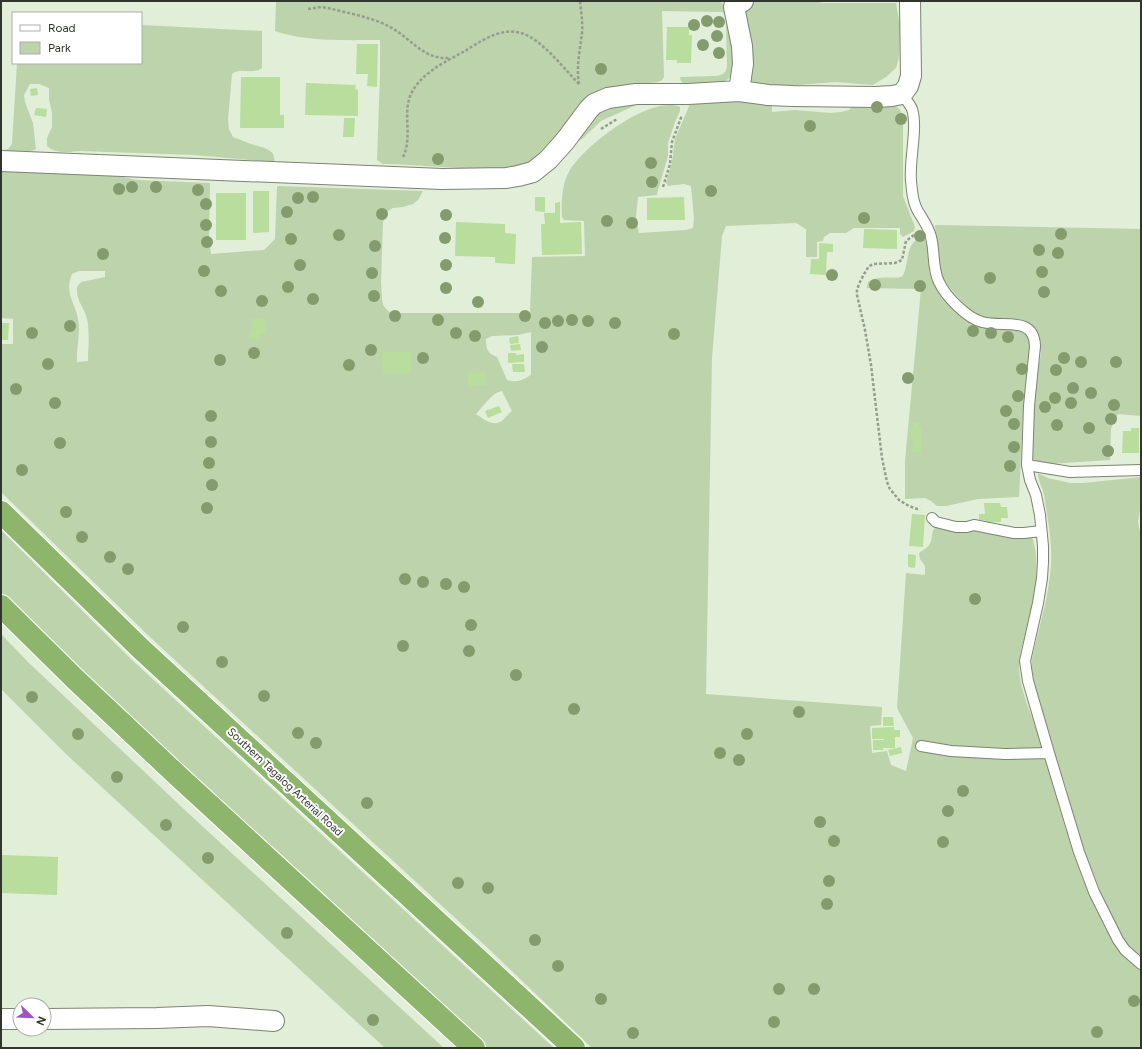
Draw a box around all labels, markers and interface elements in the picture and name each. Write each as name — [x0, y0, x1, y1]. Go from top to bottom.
legend — [12, 12, 142, 64]
text: Road — [48, 21, 76, 35]
text: Park — [48, 41, 71, 55]
street label: Southern Tagalog Arterial Road — [225, 725, 345, 839]
north arrow — [12, 997, 52, 1037]
text: N — [33, 1014, 48, 1027]

